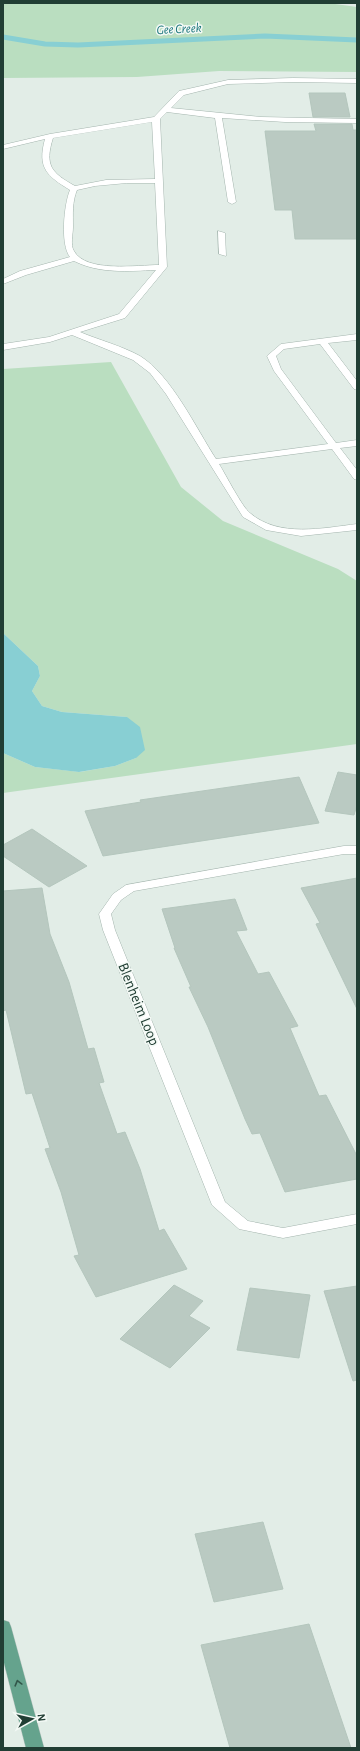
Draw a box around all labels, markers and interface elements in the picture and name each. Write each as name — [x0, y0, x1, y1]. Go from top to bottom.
water label: Gee Creek — [156, 22, 202, 37]
street label: Blenheim Loop — [115, 961, 162, 1048]
one-way arrow — [14, 1680, 22, 1686]
north arrow — [12, 1699, 52, 1739]
text: N — [35, 1713, 47, 1722]

